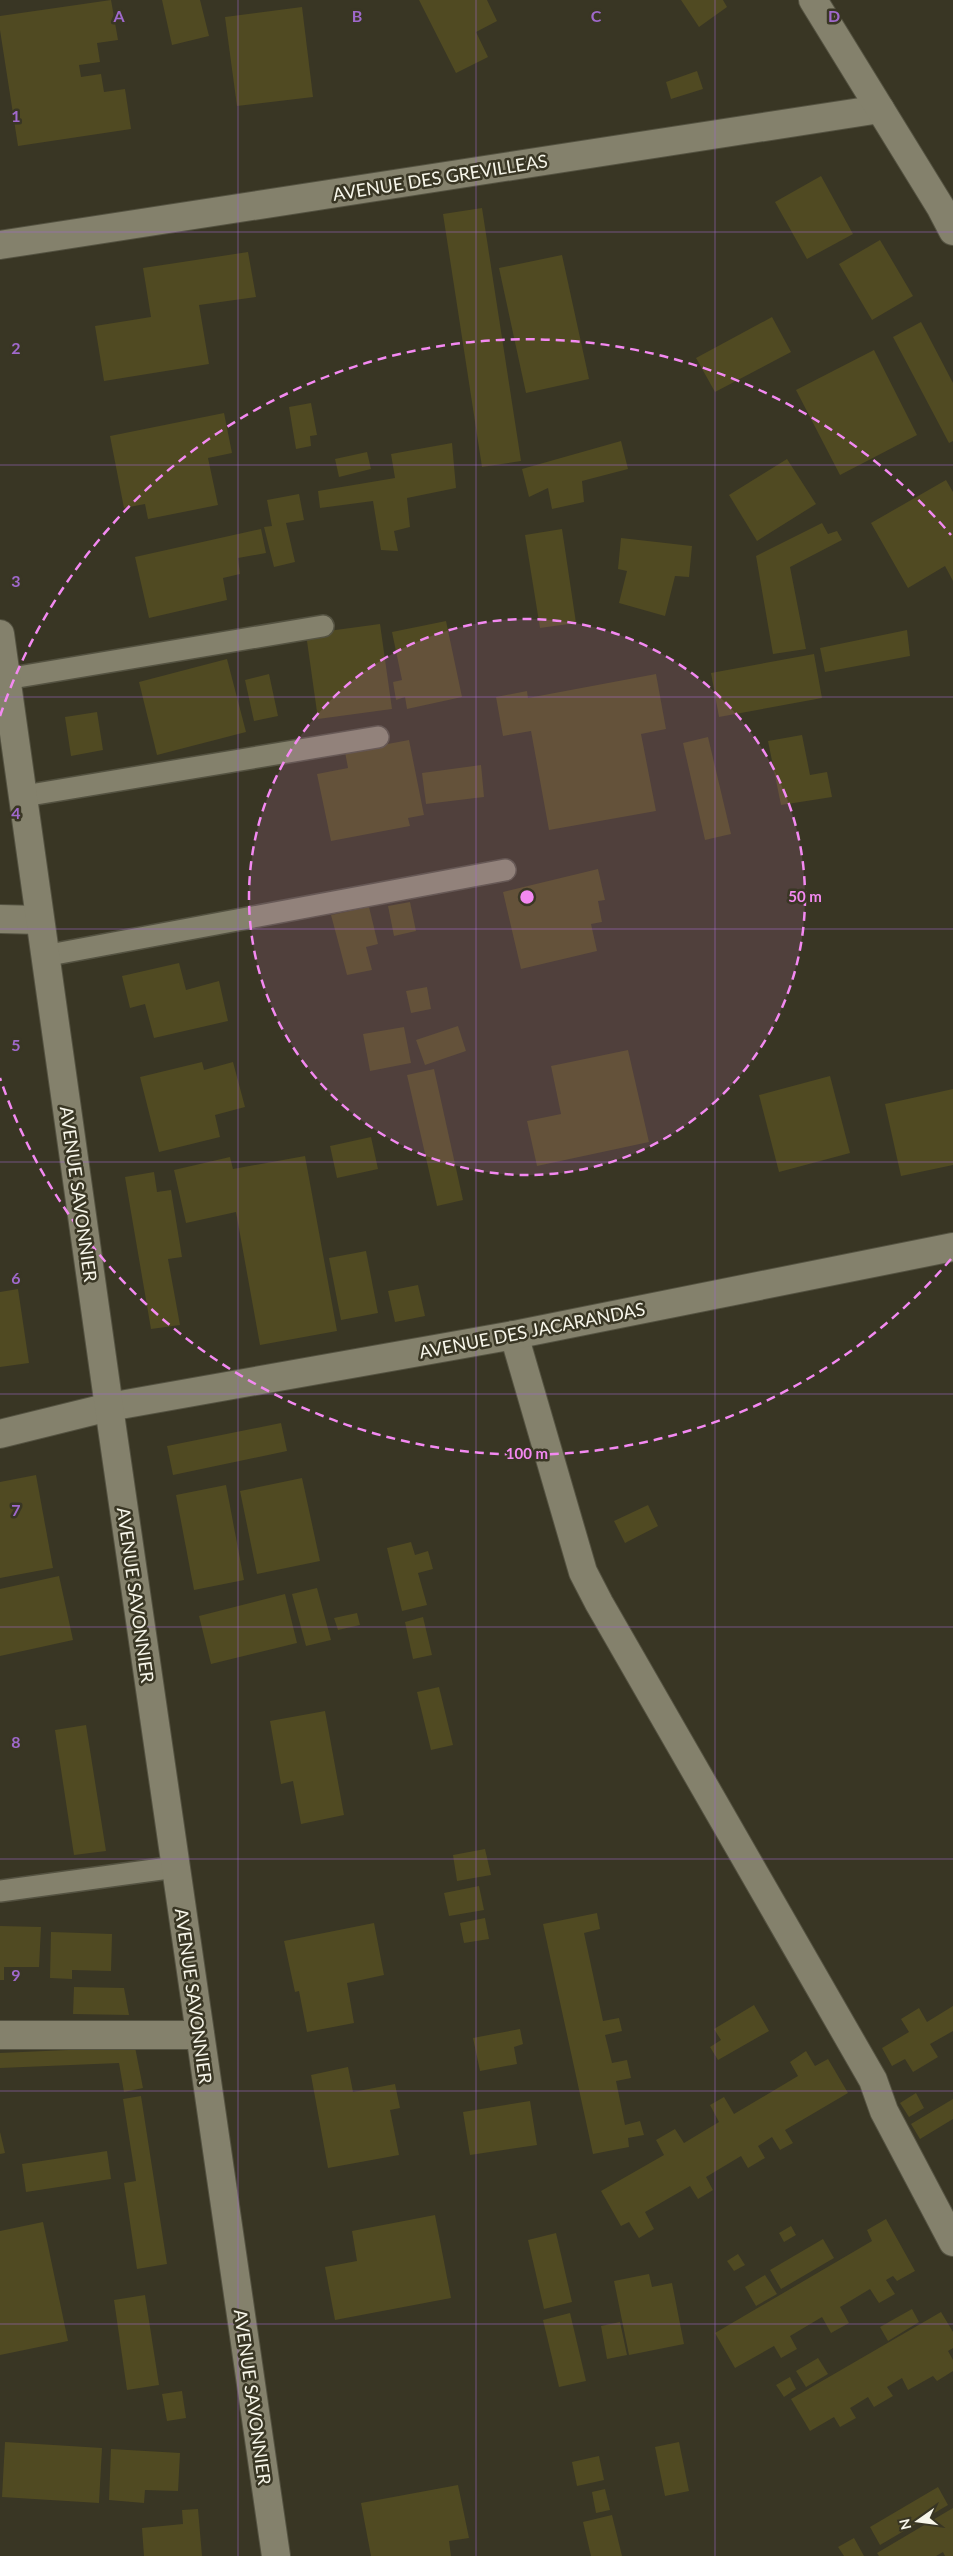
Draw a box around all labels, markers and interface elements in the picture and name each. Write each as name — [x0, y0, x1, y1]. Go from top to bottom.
text: A — [112, 6, 125, 25]
text: B — [352, 6, 362, 25]
text: C — [591, 6, 602, 25]
text: D — [828, 6, 840, 25]
text: 1 — [11, 106, 21, 125]
street label: AVENUE DES GREVILLEAS — [331, 149, 549, 205]
text: 2 — [11, 338, 21, 357]
text: 3 — [11, 571, 21, 590]
text: 4 — [11, 803, 21, 822]
text: 50 m — [788, 887, 822, 905]
centre of rings — [518, 888, 536, 906]
text: 5 — [11, 1035, 21, 1054]
street label: AVENUE SAVONNIER — [56, 1105, 102, 1284]
text: 6 — [11, 1268, 21, 1287]
street label: AVENUE DES JACARANDAS — [417, 1297, 647, 1363]
text: 100 m — [506, 1444, 548, 1462]
text: 7 — [11, 1500, 21, 1519]
street label: AVENUE SAVONNIER — [113, 1506, 159, 1685]
text: 8 — [11, 1732, 21, 1751]
street label: AVENUE SAVONNIER — [171, 1907, 217, 2086]
text: 9 — [11, 1965, 21, 1984]
street label: AVENUE SAVONNIER — [230, 2308, 276, 2487]
north arrow — [893, 2496, 943, 2546]
text: N — [895, 2517, 914, 2532]

